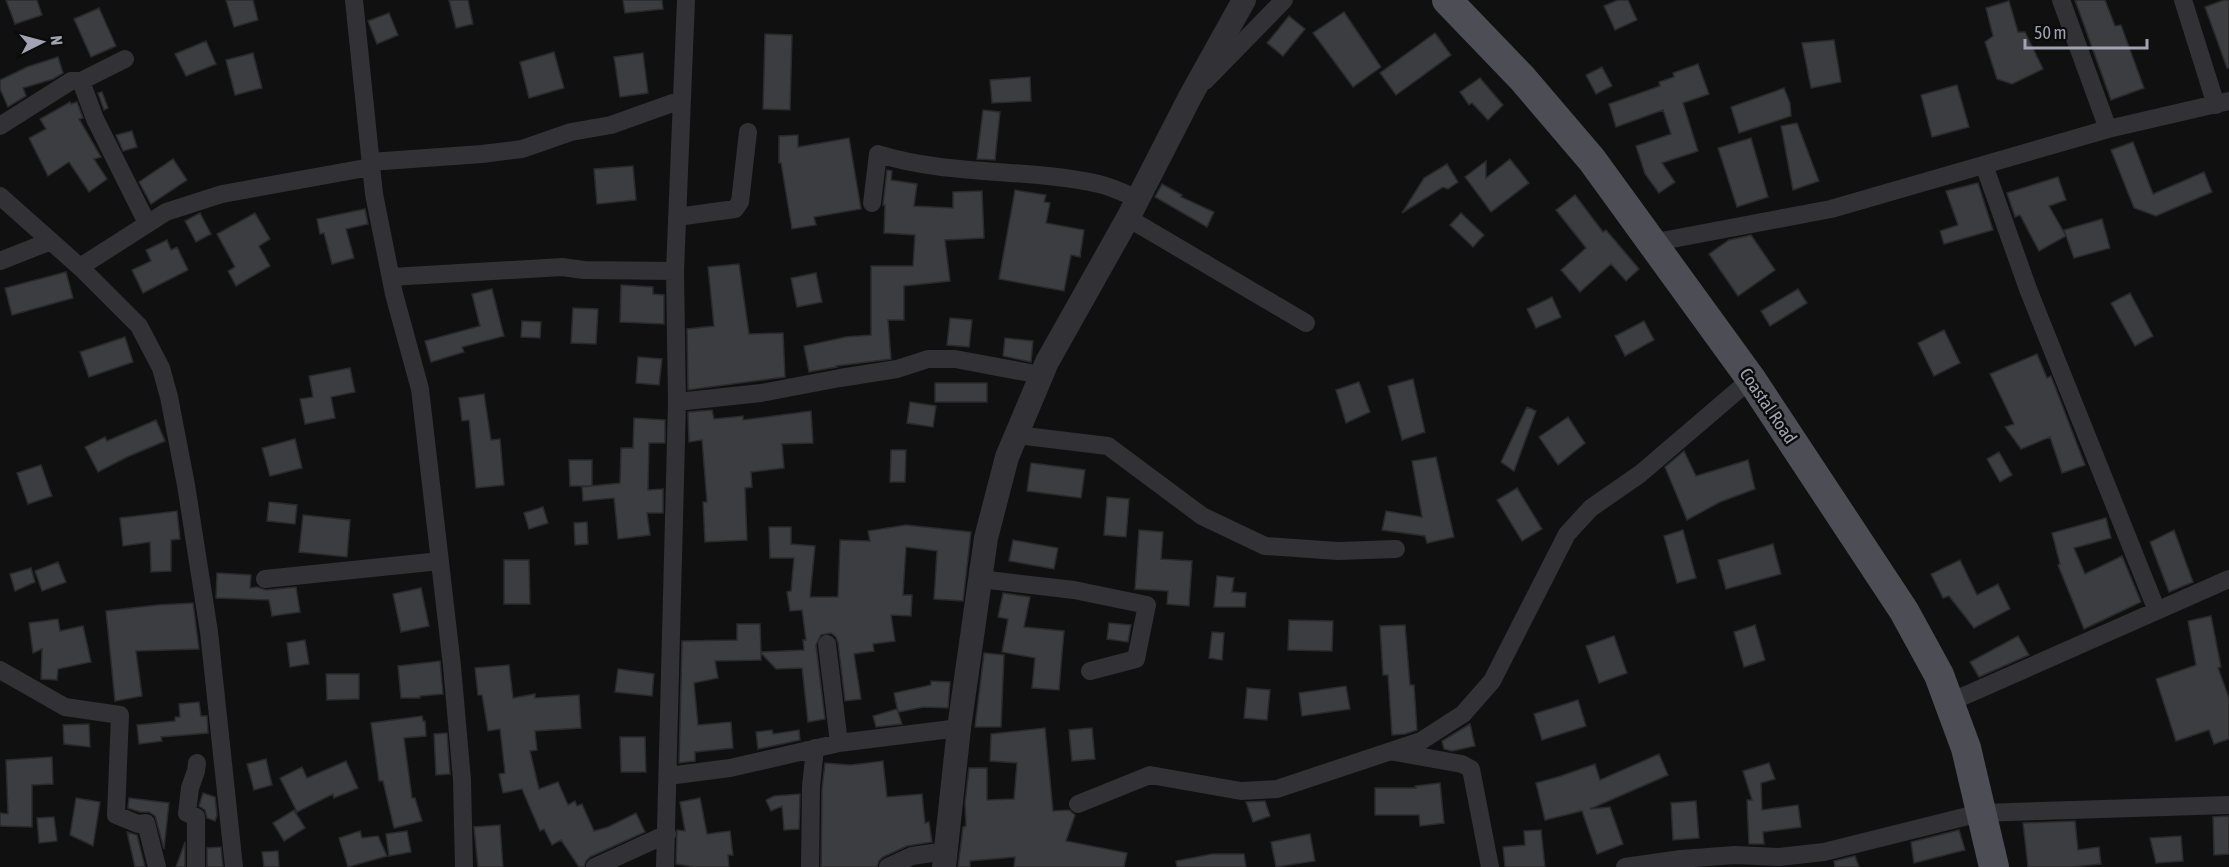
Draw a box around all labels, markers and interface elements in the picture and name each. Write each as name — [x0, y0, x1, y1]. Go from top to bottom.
north arrow — [12, 12, 72, 72]
scale bar — [2025, 12, 2146, 50]
text: 50 m — [2034, 22, 2066, 43]
text: N — [47, 35, 66, 46]
street label: Coastal Road — [1736, 364, 1801, 447]

